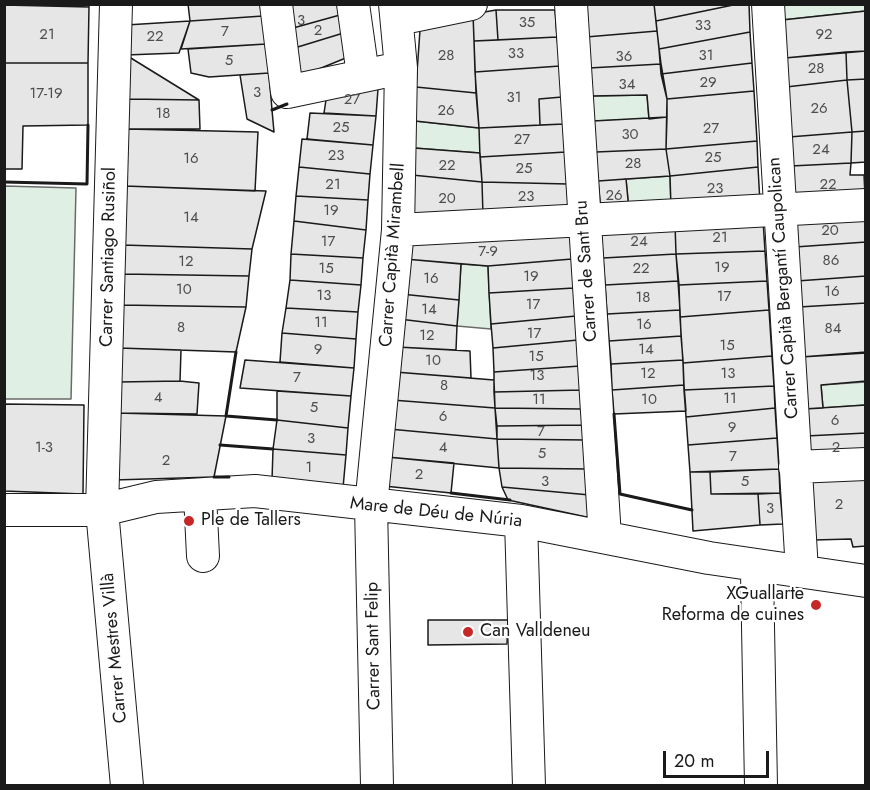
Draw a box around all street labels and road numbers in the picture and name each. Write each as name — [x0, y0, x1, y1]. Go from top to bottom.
street label: Carrer Capità Bergantí Caupolican — [764, 156, 804, 420]
street label: Carrer Capità Mirambell — [376, 162, 410, 348]
street label: Carrer Santiago Rusiñol — [97, 167, 121, 347]
street label: Carrer de Sant Bru — [571, 199, 603, 343]
street label: Mare de Déu de Núria — [349, 493, 523, 533]
street label: Carrer Mestres Villà — [98, 572, 132, 724]
street label: Carrer Sant Felip — [362, 582, 386, 710]

